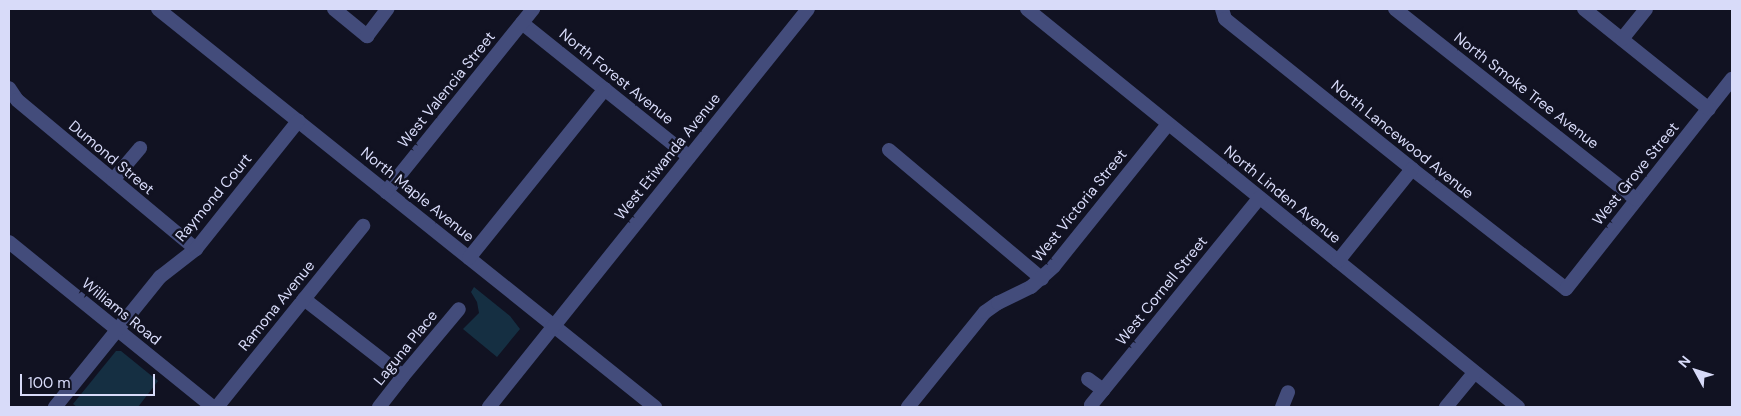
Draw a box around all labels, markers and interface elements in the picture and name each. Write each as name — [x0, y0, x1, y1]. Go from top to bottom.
street label: North Forest Avenue — [555, 25, 677, 129]
street label: West Valencia Street — [395, 28, 499, 152]
street label: North Smoke Tree Avenue — [1450, 29, 1602, 153]
street label: North Lancewood Avenue — [1327, 77, 1477, 203]
street label: West Etiwanda Avenue — [611, 90, 725, 224]
street label: Dumond Street — [65, 117, 157, 199]
street label: West Grove Street — [1589, 119, 1683, 229]
street label: North Linden Avenue — [1220, 142, 1344, 248]
street label: North Maple Avenue — [357, 144, 477, 246]
street label: West Victoria Street — [1029, 146, 1131, 266]
street label: Raymond Court — [172, 150, 256, 246]
street label: West Cornell Street — [1113, 233, 1211, 349]
street label: Ramona Avenue — [235, 257, 319, 355]
street label: Williams Road — [78, 275, 164, 349]
street label: Laguna Place — [370, 307, 442, 389]
north arrow — [1671, 346, 1721, 396]
text: N — [1674, 352, 1695, 371]
scale bar — [22, 364, 158, 396]
text: 100 m — [28, 373, 71, 393]

